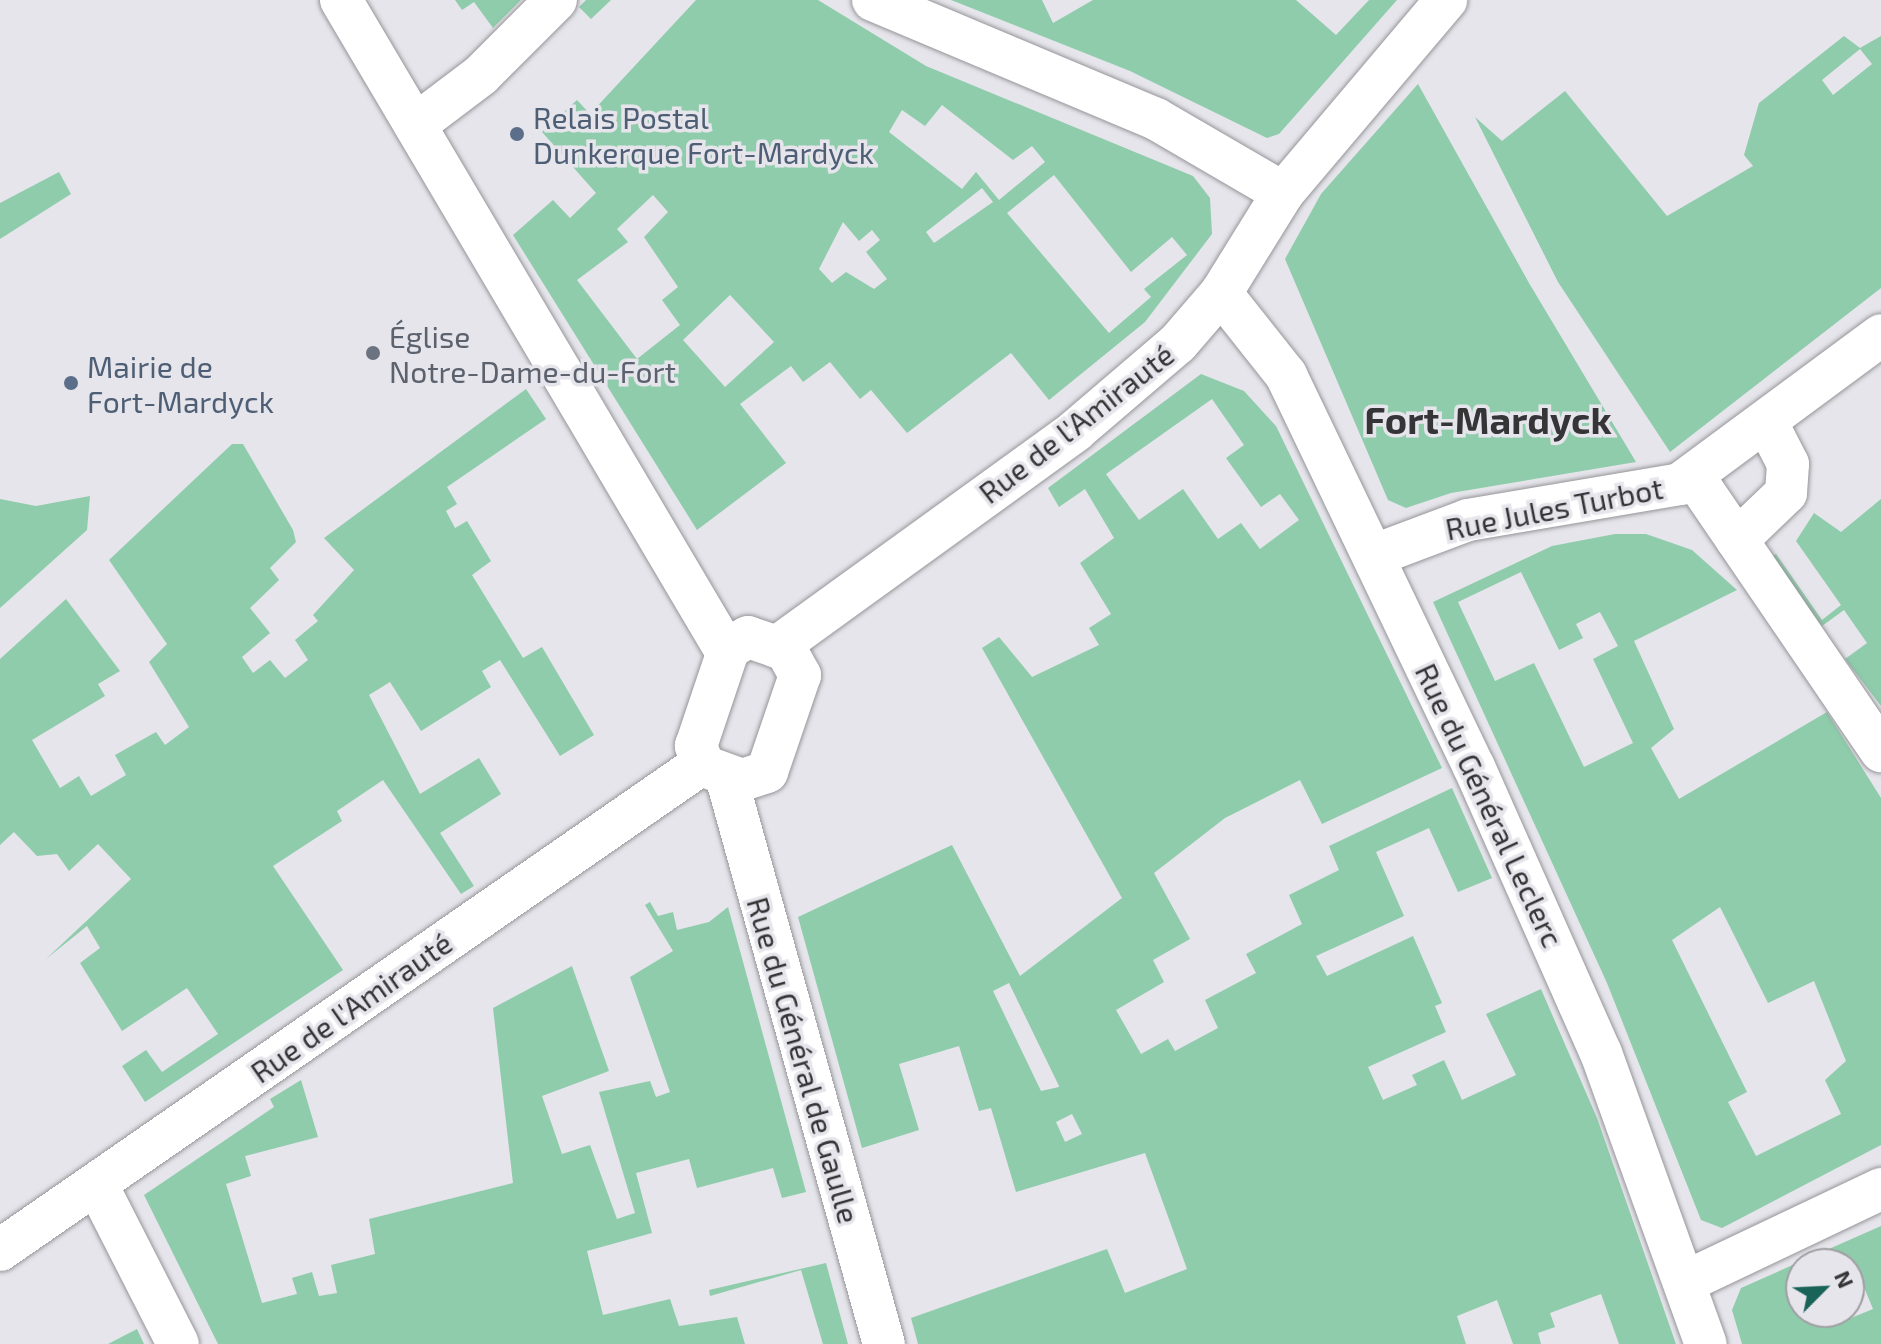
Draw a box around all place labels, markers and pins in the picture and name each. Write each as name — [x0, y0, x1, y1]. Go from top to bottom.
place label: Relais Postal Dunkerque Fort-Mardyck — [533, 99, 874, 170]
marker: Relais Postal Dunkerque Fort-Mardyck — [508, 125, 526, 143]
place label: Église Notre-Dame-du-Fort — [389, 318, 676, 388]
marker: Église Notre-Dame-du-Fort — [364, 344, 382, 362]
place label: Mairie de Fort-Mardyck — [87, 348, 274, 418]
marker: Mairie de Fort-Mardyck — [62, 374, 80, 392]

